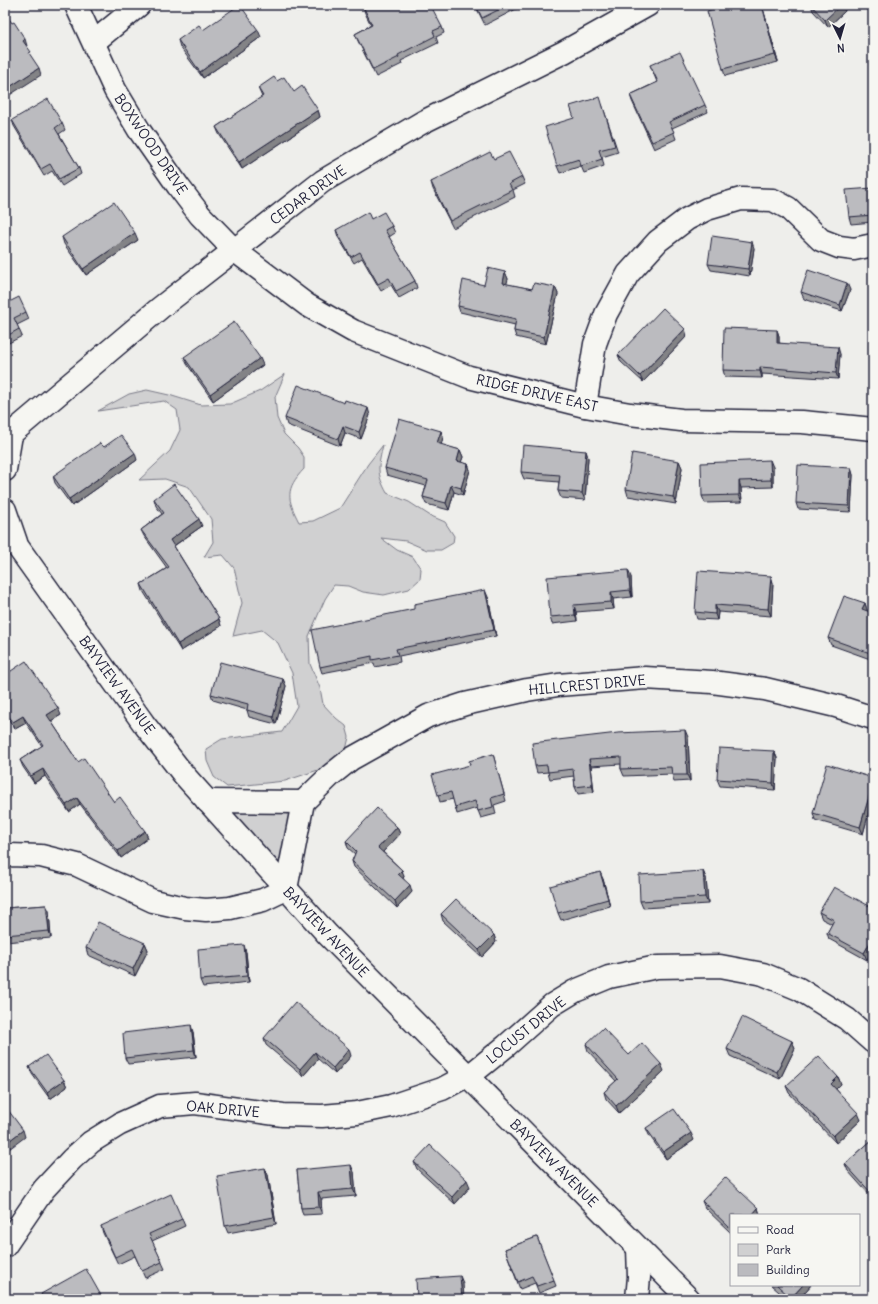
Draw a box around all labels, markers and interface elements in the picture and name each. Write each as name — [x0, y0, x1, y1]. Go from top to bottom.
north arrow — [820, 18, 860, 58]
text: N — [836, 41, 845, 55]
street label: BOXWOOD DRIVE — [111, 90, 191, 198]
street label: CEDAR DRIVE — [266, 161, 350, 229]
street label: RIDGE DRIVE EAST — [474, 370, 600, 416]
street label: BAYVIEW AVENUE — [75, 632, 159, 738]
street label: HILLCREST DRIVE — [528, 671, 646, 699]
street label: BAYVIEW AVENUE — [279, 883, 373, 981]
street label: LOCUST DRIVE — [483, 992, 569, 1068]
street label: OAK DRIVE — [185, 1097, 261, 1121]
street label: BAYVIEW AVENUE — [506, 1115, 602, 1211]
legend — [730, 1214, 860, 1286]
text: Road — [766, 1222, 794, 1237]
text: Park — [766, 1242, 791, 1257]
text: Building — [766, 1262, 810, 1277]

